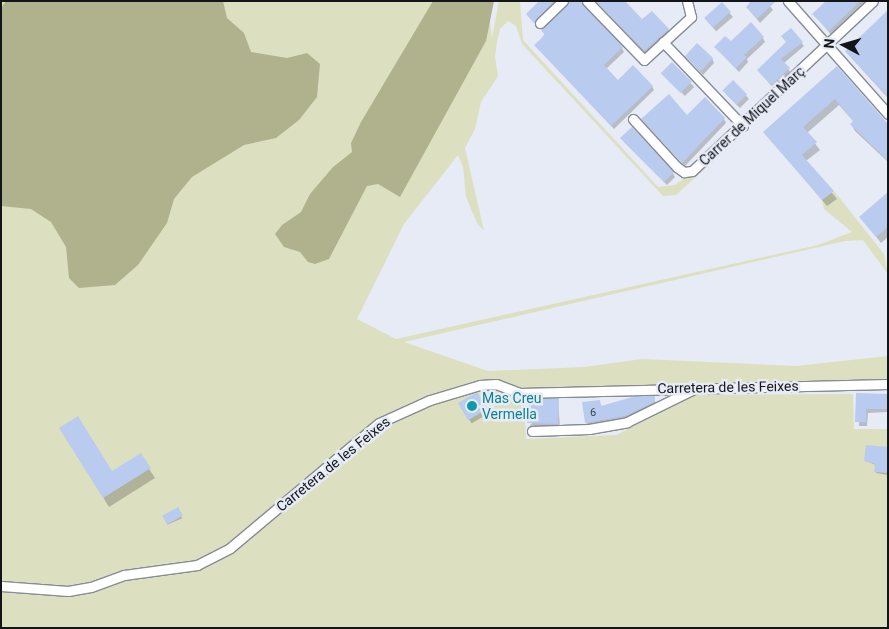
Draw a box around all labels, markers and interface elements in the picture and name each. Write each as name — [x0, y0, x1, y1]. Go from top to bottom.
north arrow — [819, 20, 869, 70]
text: N — [821, 38, 838, 49]
street label: Carrer de Miquel Març — [696, 63, 808, 169]
street label: Carretera de les Feixes — [657, 377, 799, 397]
place label: Mas Creu Vermella — [482, 390, 541, 422]
marker: Mas Creu Vermella — [466, 400, 478, 412]
house number: 6 — [590, 406, 596, 420]
street label: Carretera de les Feixes — [273, 413, 393, 515]

